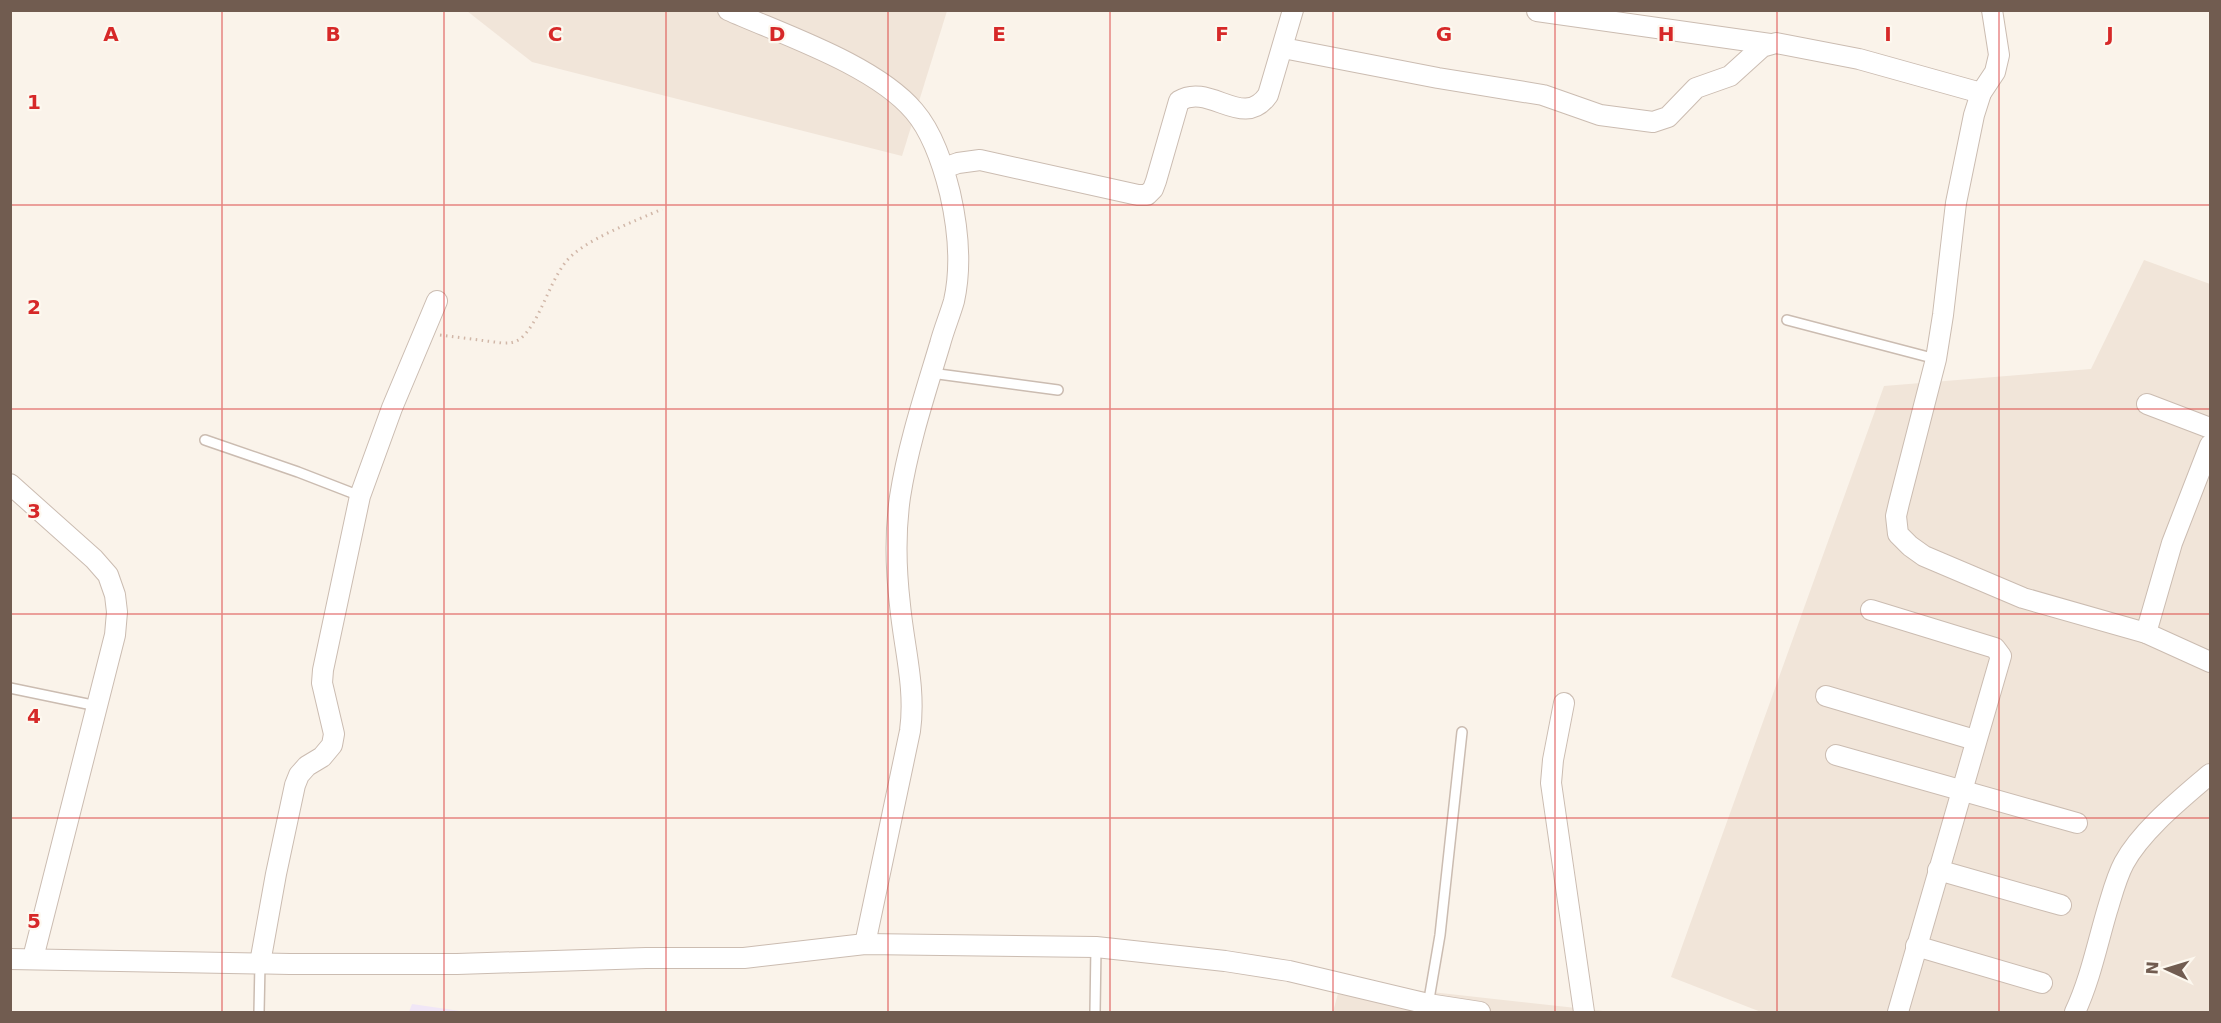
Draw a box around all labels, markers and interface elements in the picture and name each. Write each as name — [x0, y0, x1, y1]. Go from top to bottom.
text: A — [103, 22, 119, 46]
text: B — [325, 22, 341, 46]
text: C — [548, 22, 562, 46]
text: D — [769, 22, 785, 46]
text: E — [992, 22, 1006, 46]
text: F — [1215, 22, 1229, 46]
text: G — [1436, 22, 1452, 46]
text: H — [1658, 22, 1674, 46]
text: I — [1884, 22, 1892, 46]
text: J — [2104, 22, 2114, 46]
text: 1 — [27, 90, 41, 114]
text: 2 — [27, 295, 41, 319]
text: 3 — [27, 499, 41, 523]
text: 4 — [27, 704, 41, 728]
text: 5 — [27, 909, 41, 933]
north arrow — [2137, 939, 2197, 999]
text: N — [2143, 961, 2162, 975]

